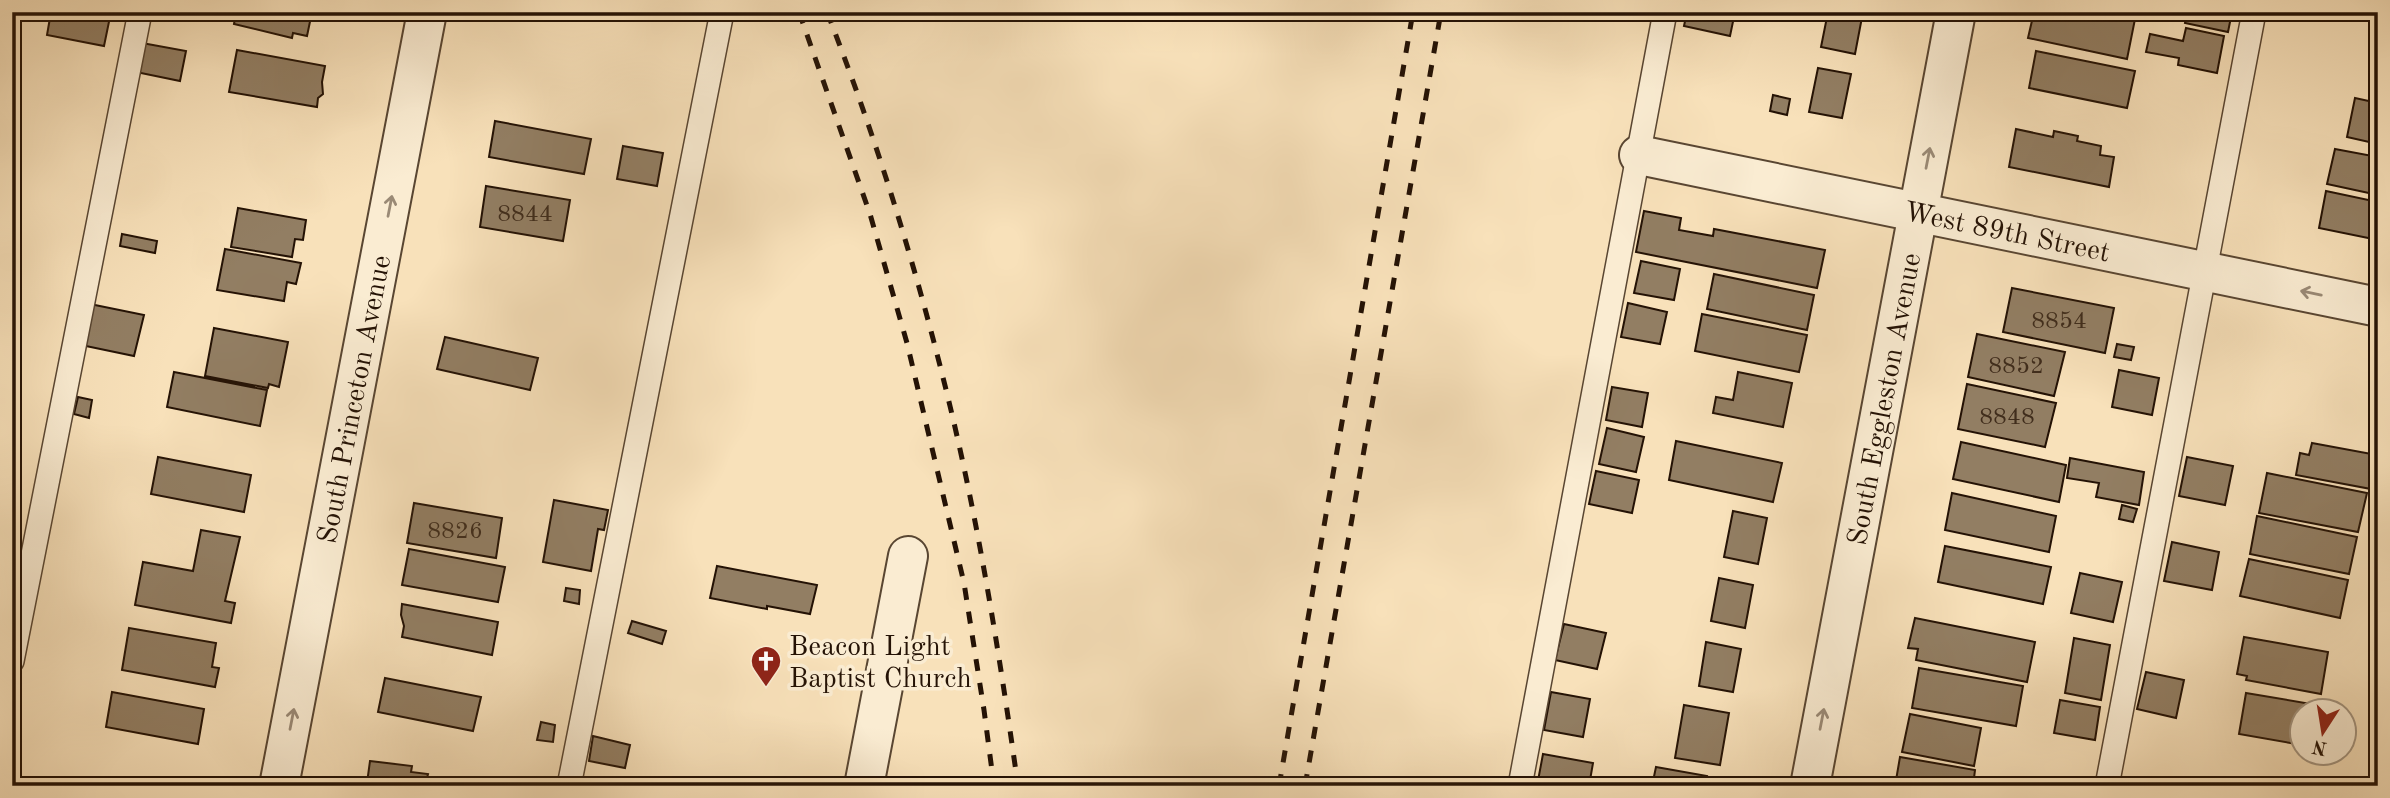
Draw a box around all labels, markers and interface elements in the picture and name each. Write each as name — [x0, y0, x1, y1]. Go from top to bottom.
one-way arrow — [1922, 147, 1935, 170]
one-way arrow — [383, 196, 397, 218]
street label: West 89th Street — [1901, 199, 2112, 269]
house number: 8844 — [497, 203, 553, 227]
street label: South Eggleston Avenue — [1845, 251, 1927, 548]
street label: South Princeton Avenue — [315, 253, 397, 546]
one-way arrow — [2300, 286, 2323, 300]
house number: 8854 — [2031, 310, 2087, 334]
house number: 8852 — [1988, 355, 2044, 379]
house number: 8848 — [1979, 406, 2035, 430]
house number: 8826 — [427, 520, 483, 544]
place label: Beacon Light Baptist Church — [789, 634, 972, 694]
church icon: Beacon Light Baptist Church — [749, 644, 783, 688]
north arrow — [2288, 696, 2358, 766]
one-way arrow — [285, 708, 299, 731]
one-way arrow — [1816, 708, 1830, 731]
text: N — [2310, 735, 2329, 757]

